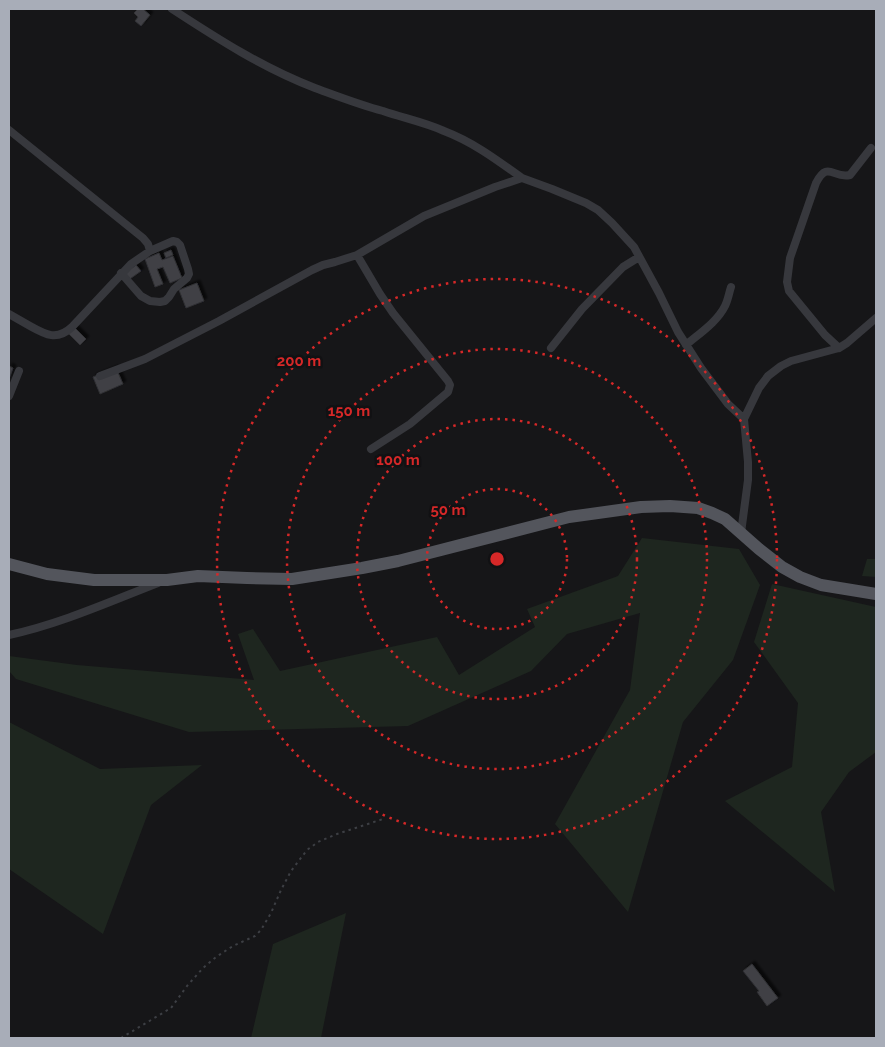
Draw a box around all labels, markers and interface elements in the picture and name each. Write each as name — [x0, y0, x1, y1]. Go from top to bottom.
text: 200 m — [277, 352, 321, 370]
text: 150 m — [328, 402, 370, 420]
text: 100 m — [376, 451, 420, 469]
text: 50 m — [430, 501, 466, 519]
centre of rings — [488, 550, 506, 568]

